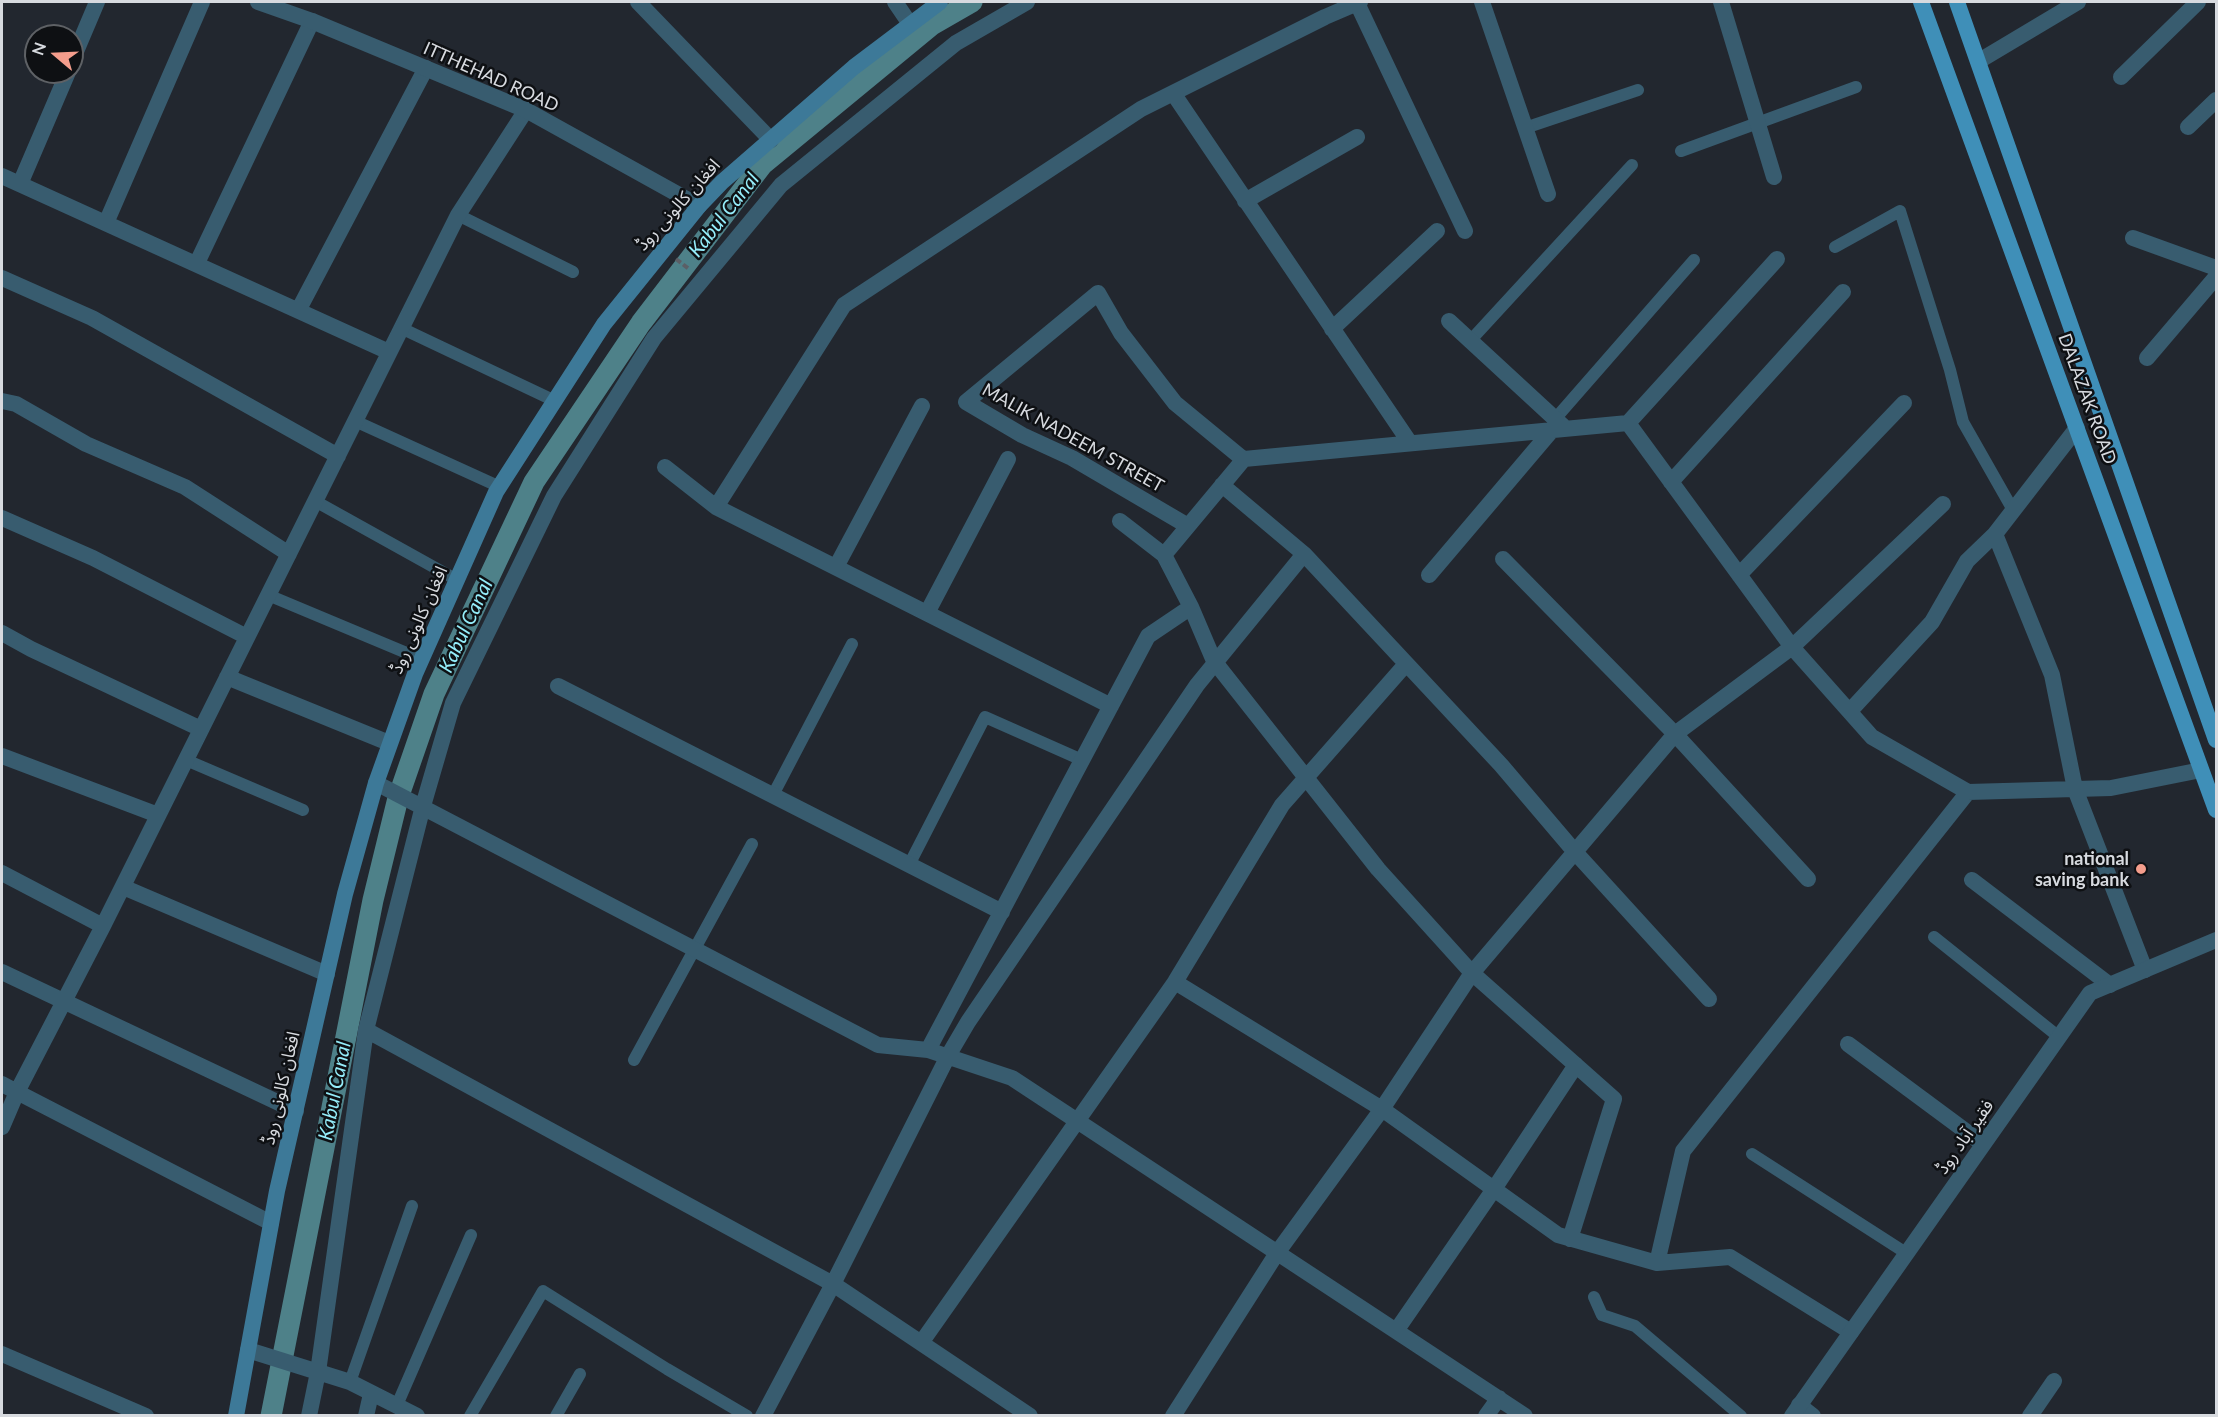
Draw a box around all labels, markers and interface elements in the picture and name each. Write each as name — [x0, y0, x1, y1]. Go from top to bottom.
north arrow — [24, 24, 84, 84]
street label: ITTHEHAD ROAD — [420, 37, 562, 117]
text: N — [27, 40, 49, 58]
street label: افغان کالونی روڈ — [631, 155, 725, 255]
water label: Kabul Canal — [684, 168, 764, 262]
street label: DALAZAK ROAD — [2053, 331, 2121, 467]
street label: MALIK NADEEM STREET — [978, 379, 1168, 497]
street label: افغان کالونی روڈ — [386, 563, 452, 677]
water label: Kabul Canal — [434, 575, 498, 677]
place label: national saving bank — [2035, 848, 2129, 890]
marker: national saving bank — [2134, 862, 2148, 876]
street label: افغان کالونی روڈ — [257, 1029, 305, 1147]
water label: Kabul Canal — [314, 1039, 356, 1143]
street label: فقیر آباد روڈ — [1931, 1096, 1999, 1178]

